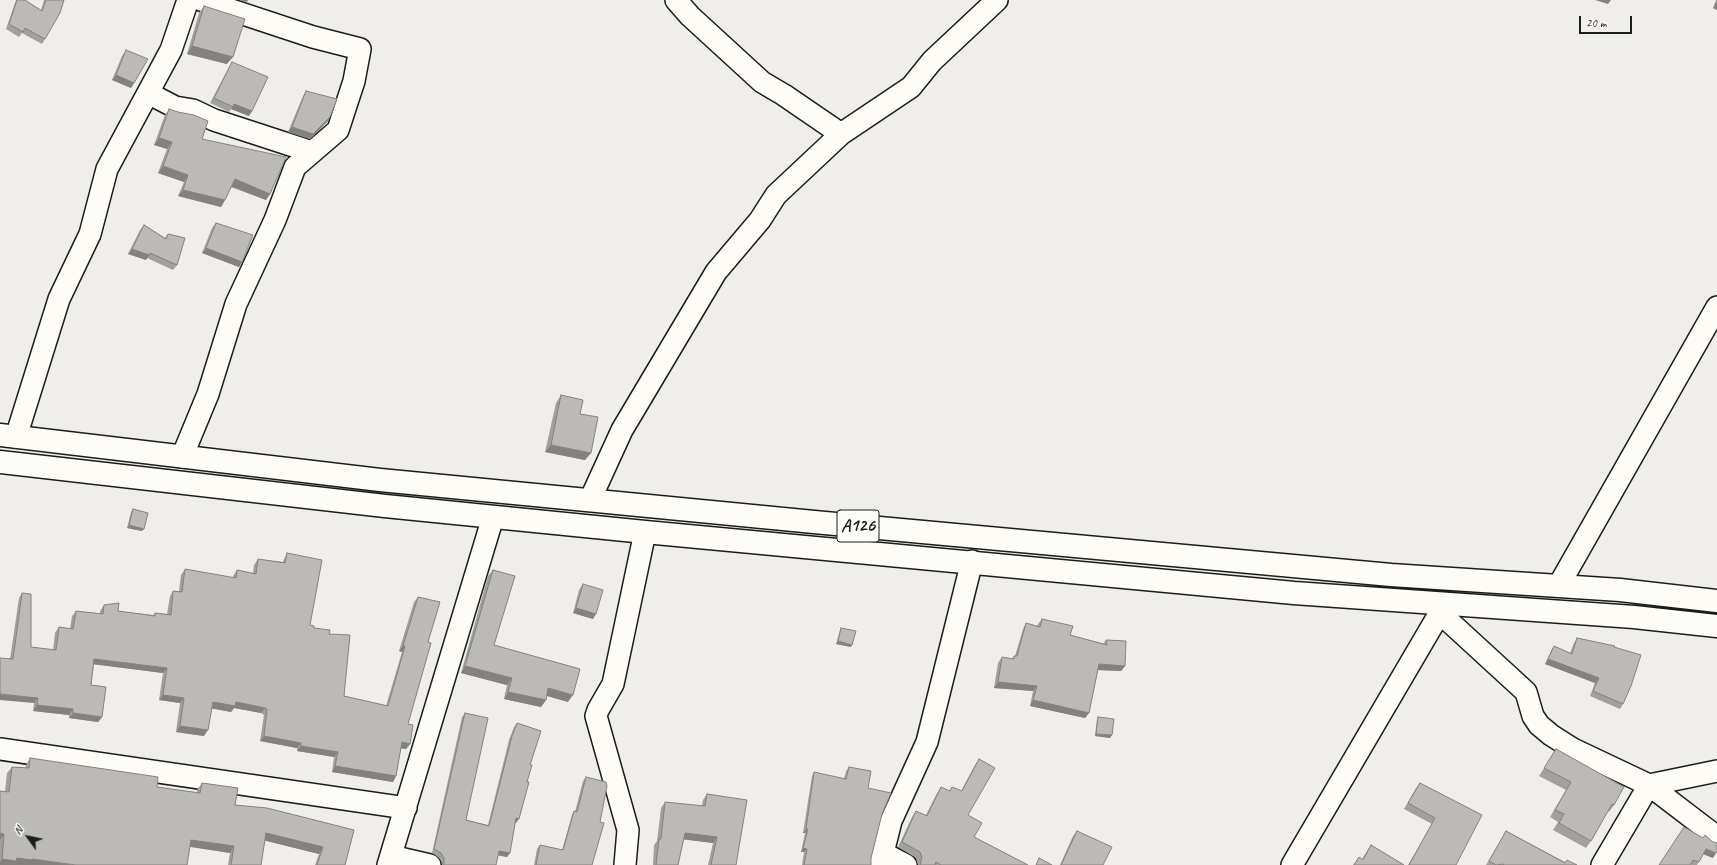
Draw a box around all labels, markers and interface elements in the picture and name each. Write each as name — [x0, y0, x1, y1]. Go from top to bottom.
scale bar — [1581, 8, 1634, 34]
text: 20 m — [1586, 15, 1606, 31]
road number: A126 — [837, 510, 879, 542]
north arrow — [8, 817, 48, 857]
text: N — [10, 824, 26, 837]

